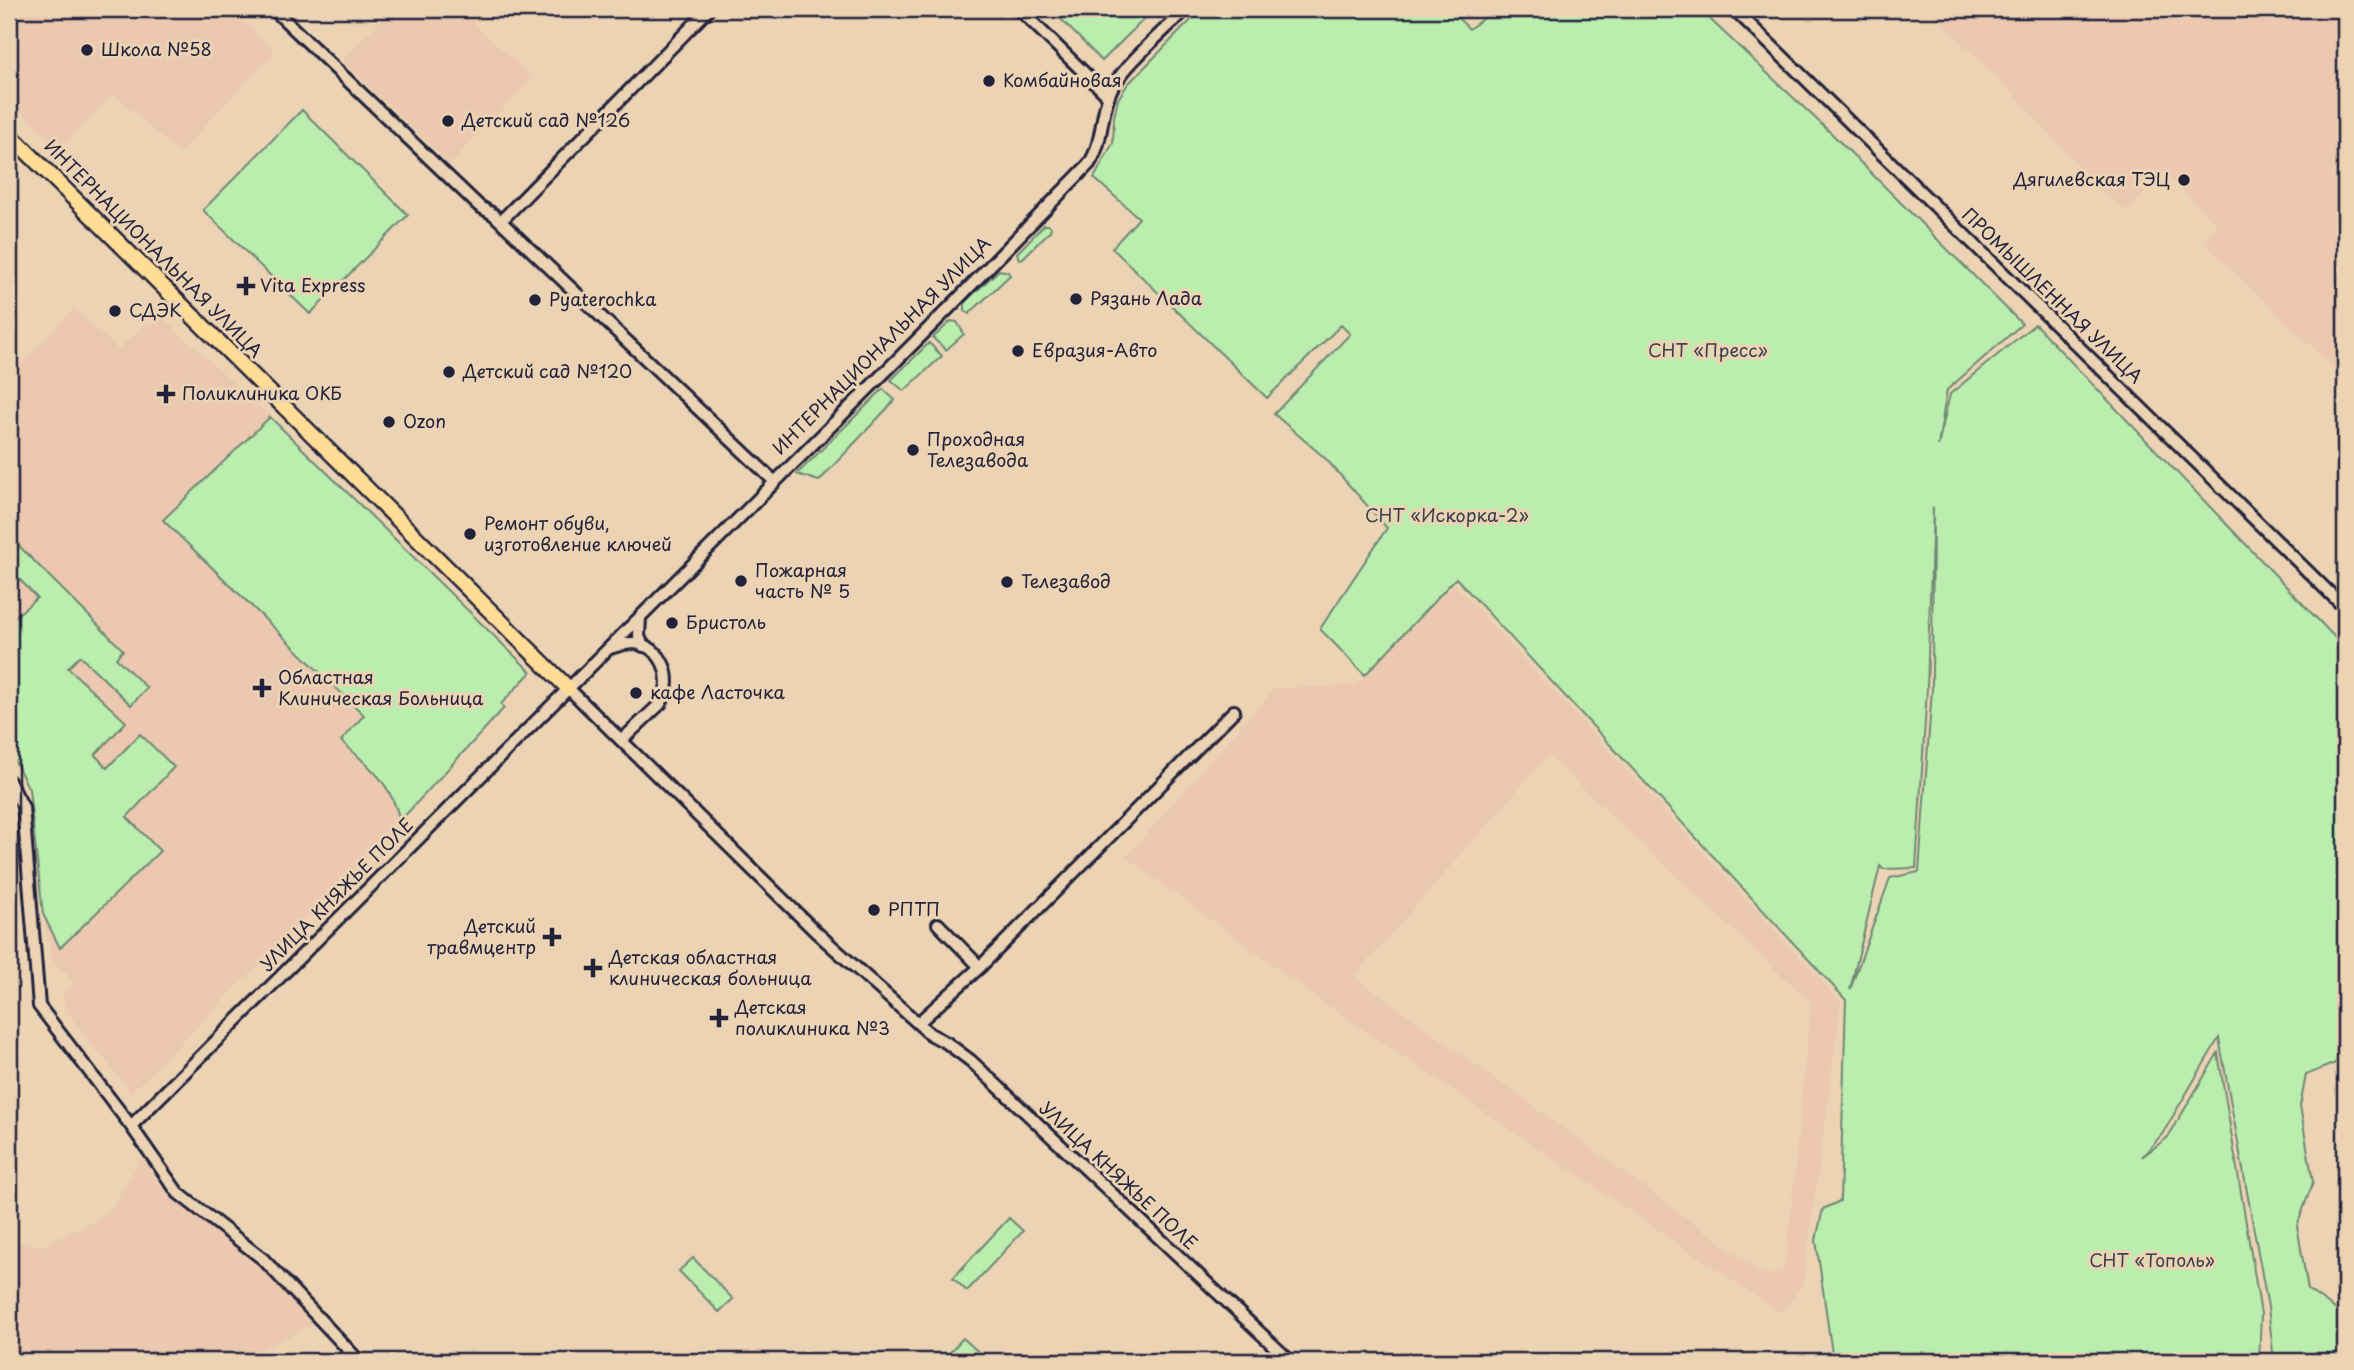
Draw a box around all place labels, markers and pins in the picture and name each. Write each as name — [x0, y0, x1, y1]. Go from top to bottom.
place label: Школа №58 — [101, 35, 212, 62]
marker: Школа №58 — [79, 42, 95, 58]
place label: Комбайновая — [1003, 66, 1122, 93]
marker: Комбайновая — [981, 73, 997, 89]
place label: Детский сад №126 — [461, 106, 630, 133]
marker: Детский сад №126 — [440, 113, 456, 129]
place label: Дягилевская ТЭЦ — [2012, 165, 2170, 192]
marker: Дягилевская ТЭЦ — [2176, 172, 2192, 188]
place label: Vita Express — [260, 271, 366, 298]
marker: Vita Express — [238, 278, 254, 294]
place label: Рязань Лада — [1090, 284, 1203, 311]
place label: Pyaterochka — [549, 285, 657, 312]
marker: Рязань Лада — [1068, 291, 1084, 307]
marker: Pyaterochka — [527, 292, 543, 308]
place label: СДЭК — [129, 296, 182, 323]
marker: СДЭК — [107, 303, 123, 319]
place label: Евразия-Авто — [1032, 336, 1157, 363]
marker: Евразия-Авто — [1010, 343, 1026, 359]
place label: Детский сад №120 — [462, 357, 632, 384]
marker: Детский сад №120 — [441, 364, 457, 380]
place label: Поликлиника ОКБ — [182, 379, 342, 406]
marker: Поликлиника ОКБ — [156, 384, 176, 404]
place label: Ozon — [403, 407, 446, 434]
marker: Ozon — [381, 414, 397, 430]
place label: Проходная Телезавода — [927, 425, 1029, 473]
marker: Проходная Телезавода — [905, 442, 921, 458]
place label: Ремонт обуви, изготовление ключей — [484, 509, 672, 557]
marker: Ремонт обуви, изготовление ключей — [462, 526, 478, 542]
place label: Пожарная часть № 5 — [755, 556, 850, 604]
place label: Телезавод — [1021, 567, 1111, 594]
marker: Пожарная часть № 5 — [733, 573, 749, 589]
marker: Телезавод — [999, 574, 1015, 590]
place label: Бристоль — [686, 608, 766, 635]
marker: Бристоль — [664, 615, 680, 631]
place label: Областная Клиническая Больница — [278, 663, 484, 711]
marker: Областная Клиническая Больница — [252, 678, 272, 698]
place label: кафе Ласточка — [650, 678, 785, 705]
marker: кафе Ласточка — [628, 685, 644, 701]
place label: РПТП — [888, 895, 940, 922]
marker: РПТП — [866, 902, 882, 918]
place label: Детский травмцентр — [427, 912, 536, 960]
marker: Детский травмцентр — [542, 927, 562, 947]
place label: Детская областная клиническая больница — [608, 943, 812, 991]
marker: Детская областная клиническая больница — [583, 958, 603, 978]
place label: Детская поликлиника №3 — [734, 993, 890, 1041]
marker: Детская поликлиника №3 — [709, 1008, 729, 1028]

